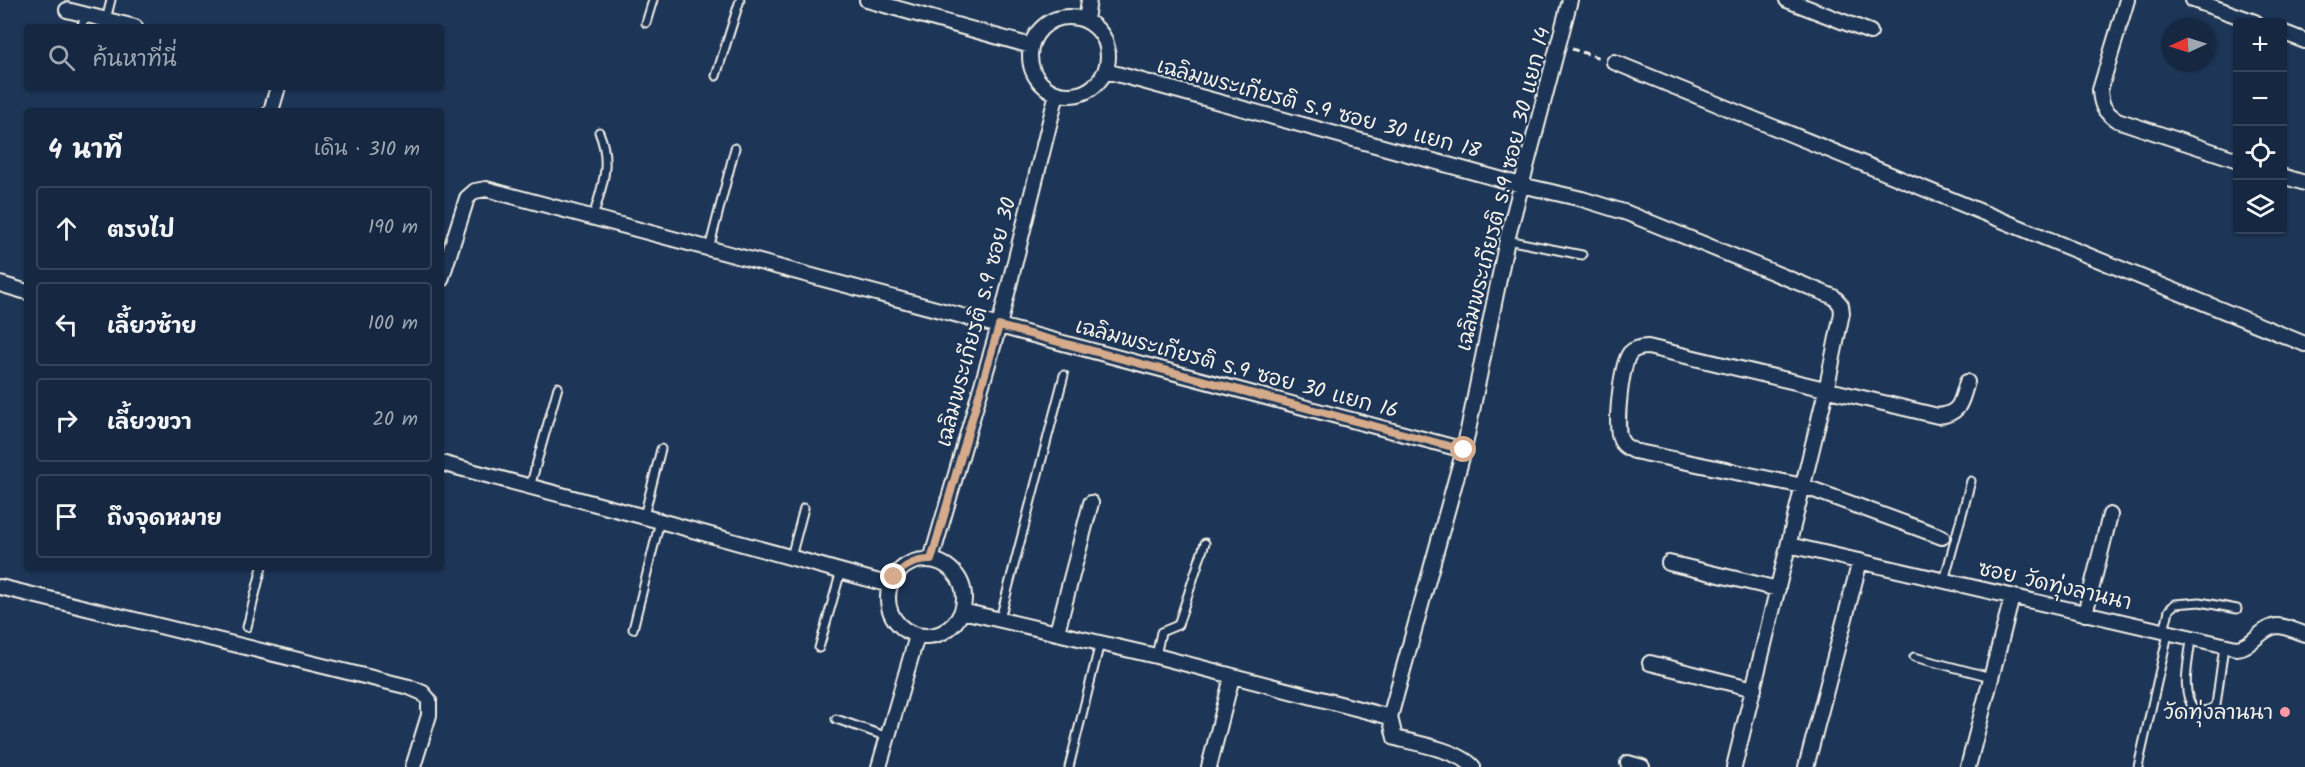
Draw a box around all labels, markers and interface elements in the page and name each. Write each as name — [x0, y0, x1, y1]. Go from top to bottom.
north arrow — [2161, 18, 2215, 72]
map controls — [2233, 18, 2287, 234]
button: + — [2233, 18, 2287, 72]
search box — [24, 24, 444, 90]
street label: เฉลิมพระเกียรติ ร.9 ซอย 30 แยก 14 — [1448, 24, 1561, 355]
icon: search — [45, 41, 78, 74]
text: ค้นหาที่นี่ — [93, 43, 177, 78]
street label: เฉลิมพระเกียรติ ร.9 ซอย 30 แยก 18 — [1153, 50, 1485, 169]
button: − — [2233, 72, 2287, 126]
button: locate — [2233, 126, 2287, 180]
text: 4 นาที — [48, 130, 122, 172]
text: เดิน · 310 m — [314, 134, 420, 166]
button: layers — [2233, 180, 2287, 234]
street label: เฉลิมพระเกียรติ ร.9 ซอย 30 — [928, 194, 1027, 451]
icon: ahead — [50, 212, 83, 245]
text: 190 m — [368, 212, 418, 244]
text: ตรงไป — [107, 214, 175, 249]
icon: left — [50, 308, 83, 341]
text: 100 m — [368, 308, 418, 340]
text: เลี้ยวซ้าย — [107, 310, 197, 345]
street label: เฉลิมพระเกียรติ ร.9 ซอย 30 แยก 16 — [1071, 310, 1402, 428]
icon: right — [50, 404, 83, 437]
text: 20 m — [372, 404, 418, 436]
text: เลี้ยวขวา — [107, 406, 191, 441]
route start — [1450, 436, 1476, 462]
icon: arrive — [50, 500, 83, 533]
text: ถึงจุดหมาย — [107, 502, 222, 537]
street label: ซอย วัดทุ่งลานนา — [1974, 553, 2135, 620]
route end — [880, 563, 906, 589]
place label: วัดทุ่งลานนา — [2164, 697, 2273, 730]
marker: วัดทุ่งลานนา — [2278, 705, 2292, 719]

